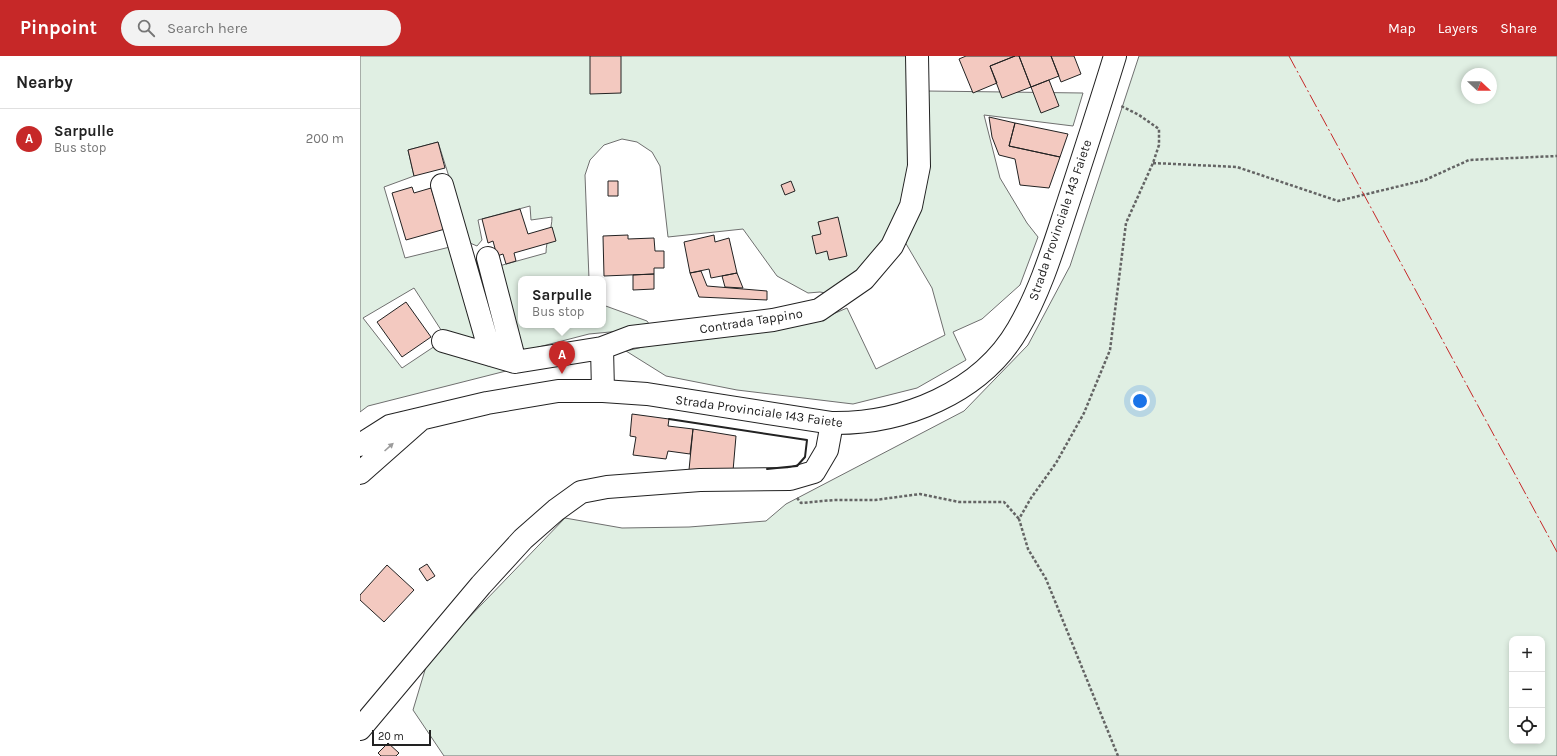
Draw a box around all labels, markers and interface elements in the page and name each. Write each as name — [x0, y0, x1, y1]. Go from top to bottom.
search box — [121, 10, 401, 46]
text: Pinpoint — [20, 17, 97, 39]
icon: search — [135, 17, 157, 39]
text: Search here — [167, 19, 248, 37]
text: Map — [1388, 20, 1416, 37]
text: Layers — [1438, 20, 1478, 37]
text: Share — [1500, 20, 1537, 37]
north arrow — [1461, 68, 1497, 104]
text: Nearby — [16, 72, 73, 92]
text: Sarpulle — [54, 122, 114, 140]
text: A — [25, 131, 33, 146]
text: 200 m — [306, 131, 344, 146]
street label: Strada Provinciale 143 Faiete — [1025, 137, 1095, 302]
text: Bus stop — [54, 140, 106, 155]
popup — [518, 276, 606, 328]
text: Sarpulle — [532, 286, 592, 304]
text: Bus stop — [532, 304, 584, 319]
street label: Contrada Tappino — [698, 305, 804, 337]
pin: A — [549, 341, 575, 374]
your location — [1130, 391, 1150, 411]
street label: Strada Provinciale 143 Faiete — [674, 392, 844, 430]
one-way arrow — [384, 443, 394, 452]
map controls — [1509, 636, 1545, 744]
button: + — [1509, 636, 1545, 672]
button: − — [1509, 672, 1545, 708]
button: locate — [1509, 708, 1545, 744]
scale bar — [372, 728, 431, 747]
text: 20 m — [378, 730, 404, 743]

